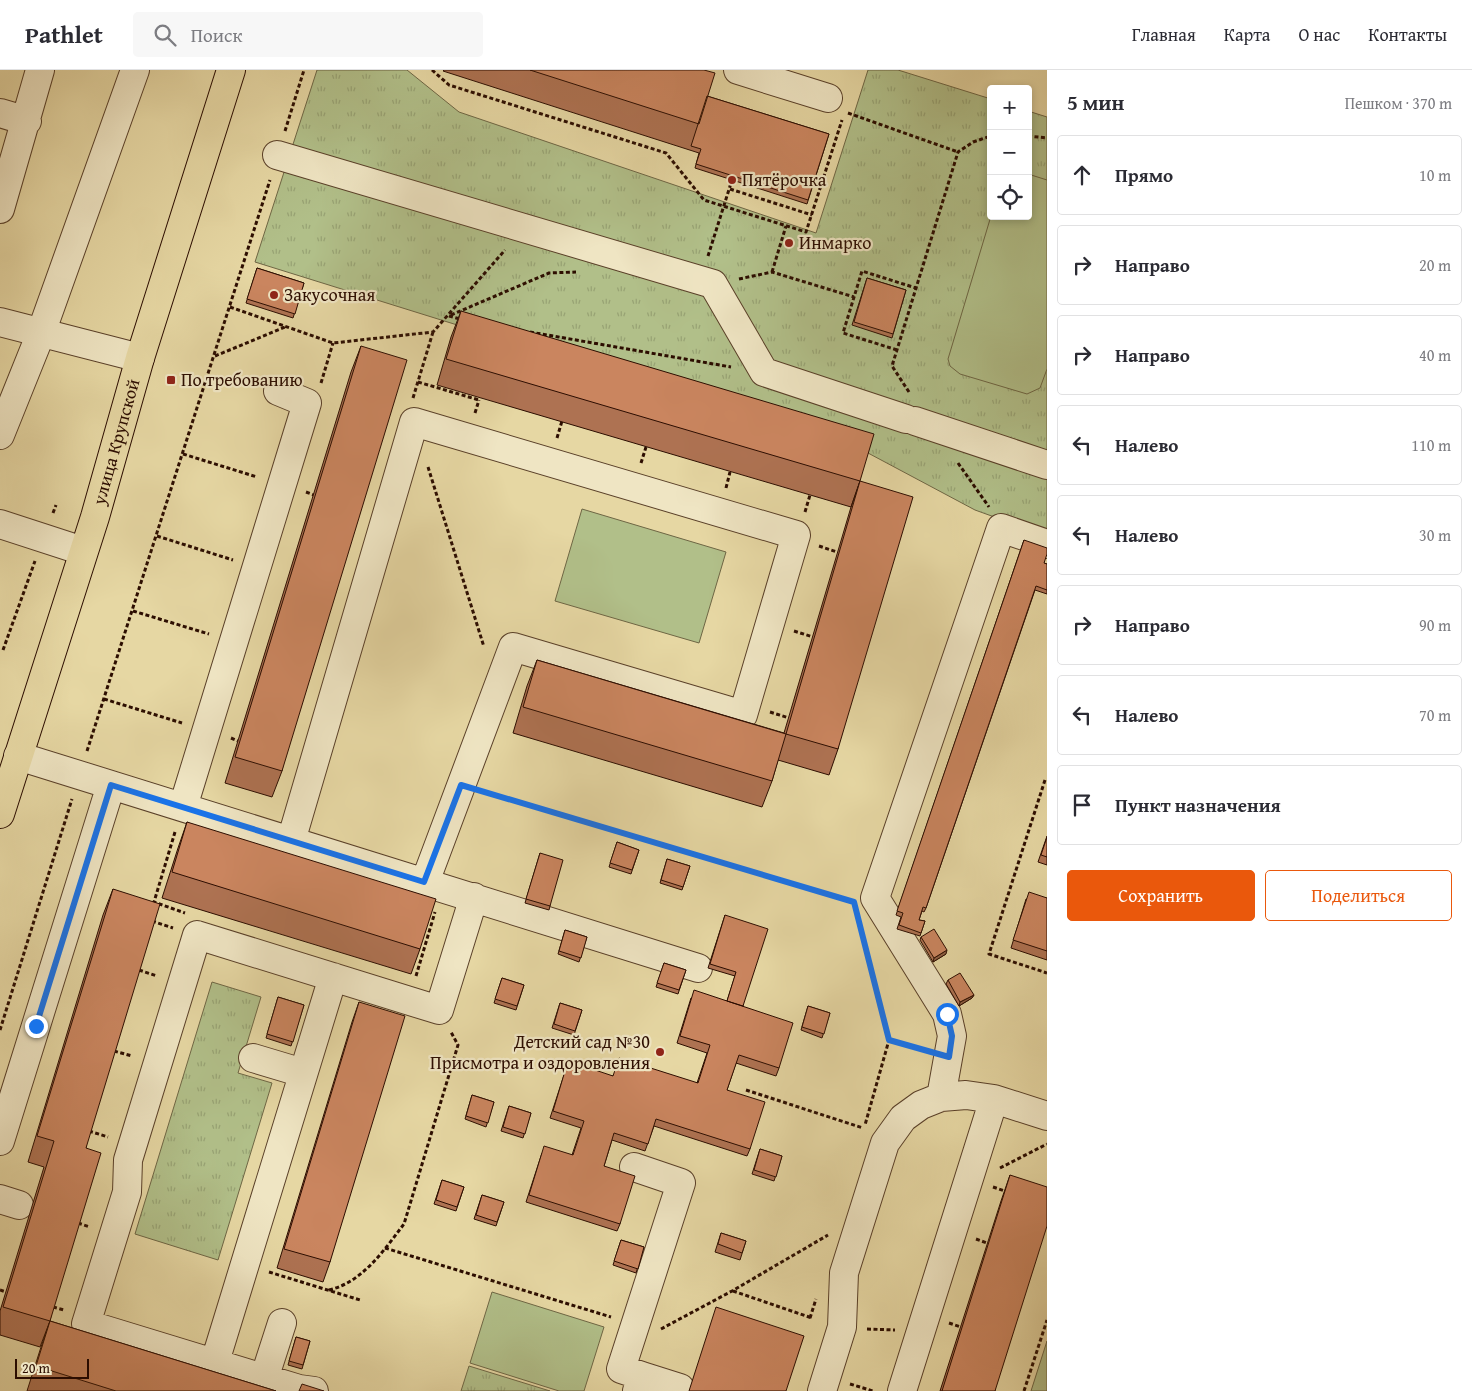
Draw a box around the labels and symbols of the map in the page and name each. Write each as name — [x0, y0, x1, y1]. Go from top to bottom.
place label: Пятёрочка — [742, 166, 827, 193]
marker: Пятёрочка — [726, 174, 738, 186]
place label: Инмарко — [799, 229, 871, 256]
marker: Инмарко — [783, 237, 795, 249]
place label: Закусочная — [284, 281, 375, 308]
marker: Закусочная — [268, 289, 280, 301]
place label: По требованию — [181, 366, 303, 393]
marker: По требованию — [165, 374, 177, 386]
street label: улица Крупской — [85, 375, 147, 509]
route start — [936, 1003, 959, 1026]
route end — [25, 1015, 48, 1038]
place label: Детский сад №30 Присмотра и оздоровления — [430, 1028, 650, 1076]
marker: Детский сад №30 Присмотра и оздоровления — [654, 1046, 666, 1058]
scale bar — [15, 1356, 89, 1379]

